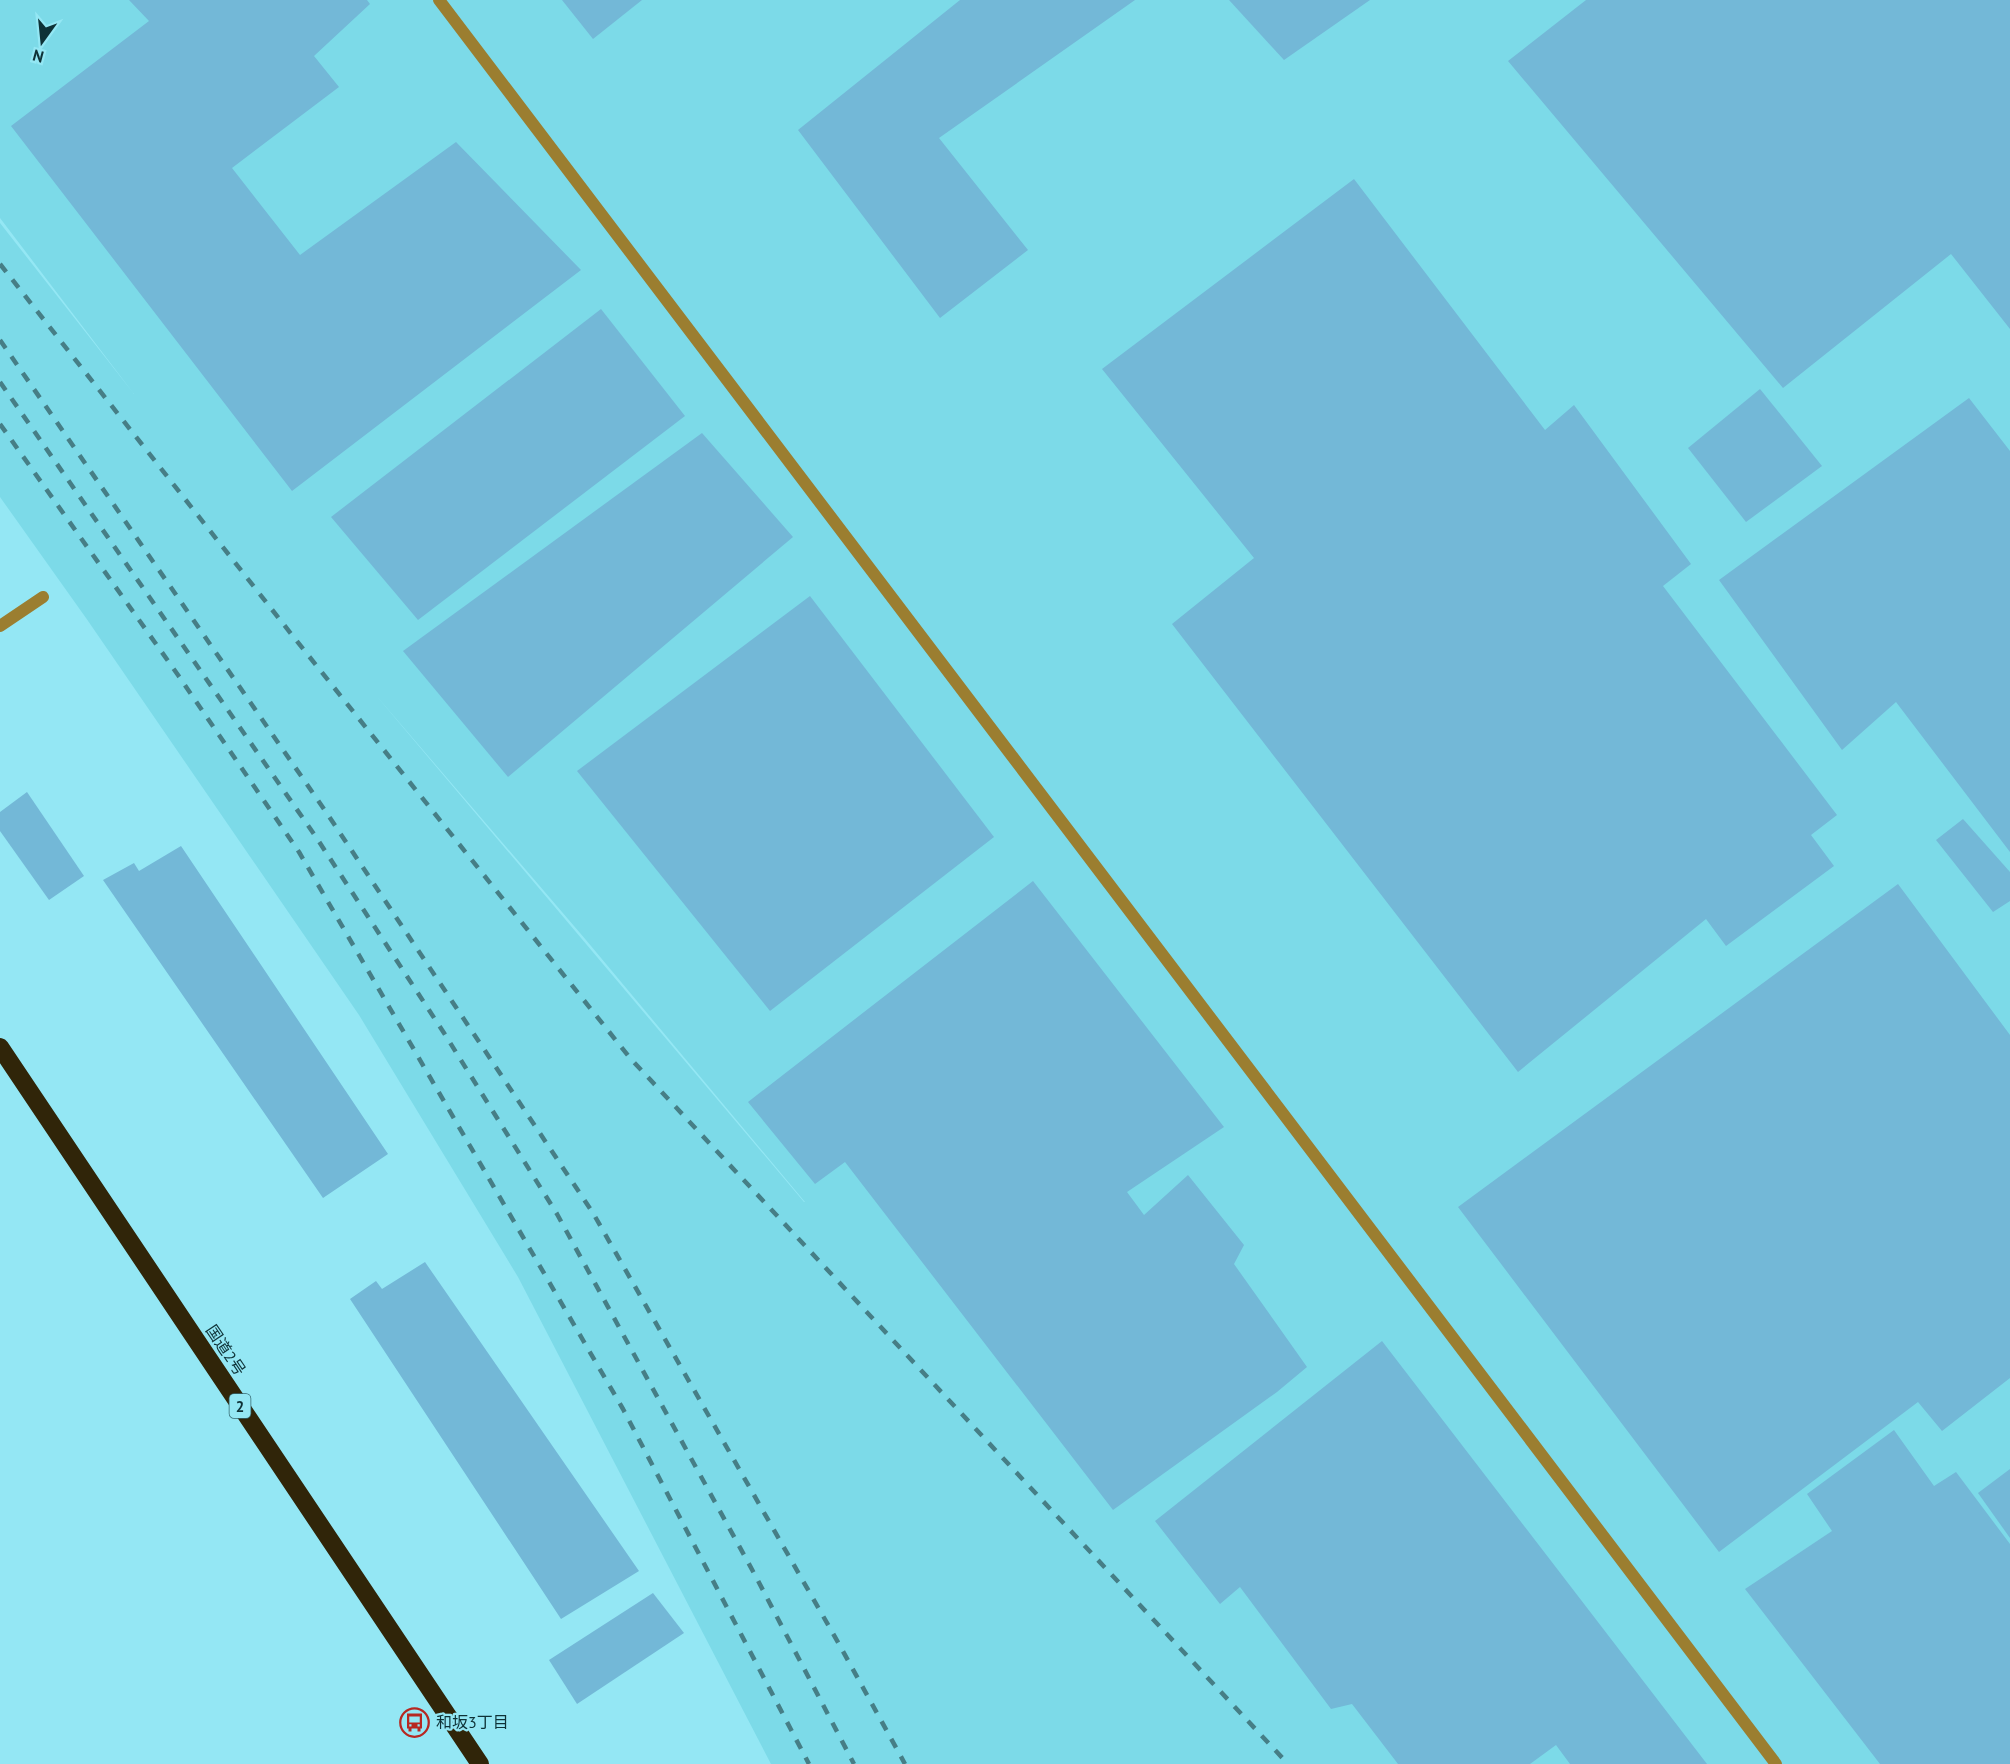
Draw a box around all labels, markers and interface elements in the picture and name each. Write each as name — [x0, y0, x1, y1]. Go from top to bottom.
north arrow — [12, 12, 72, 72]
text: N — [30, 45, 46, 68]
street label: 国道2号 — [202, 1321, 250, 1379]
road number: 2 — [230, 1394, 250, 1418]
bus stop icon: 和坂3丁目 — [399, 1706, 431, 1738]
place label: 和坂3丁目 — [436, 1712, 509, 1732]

